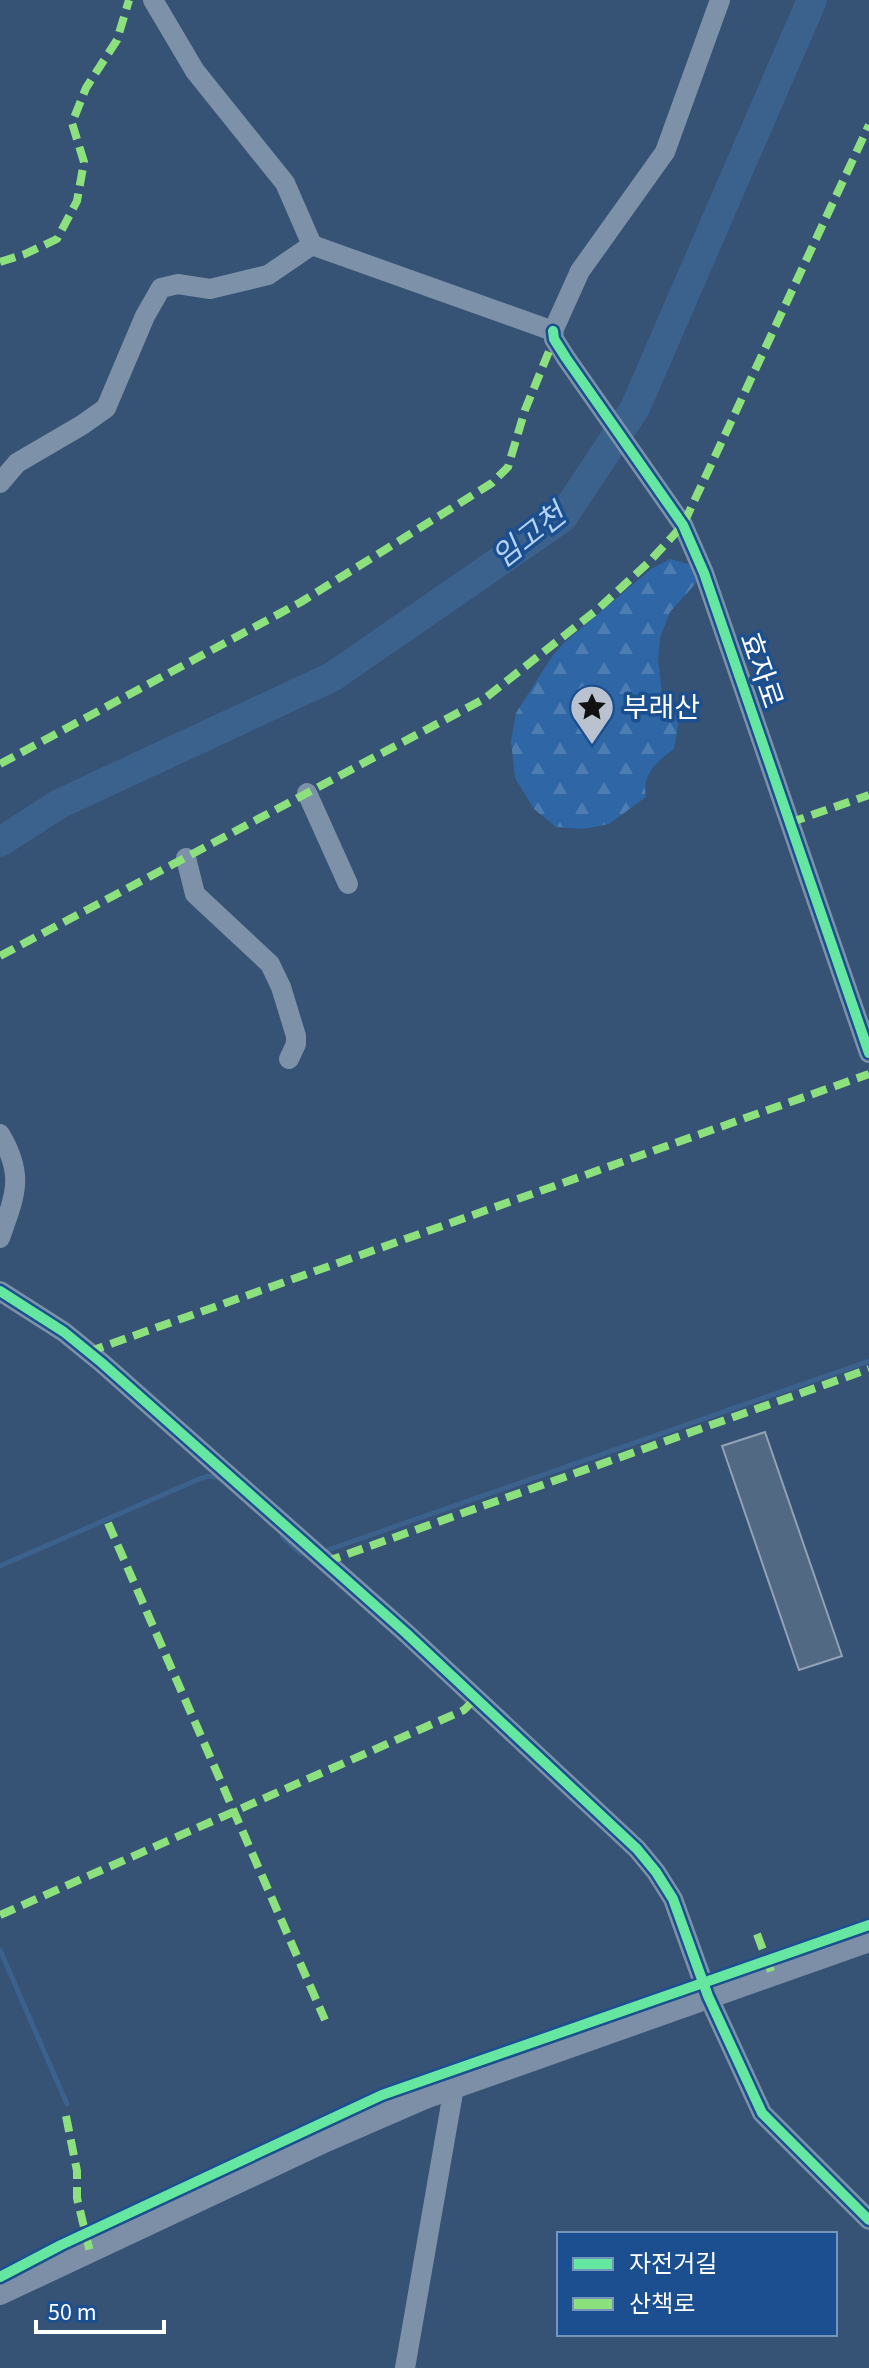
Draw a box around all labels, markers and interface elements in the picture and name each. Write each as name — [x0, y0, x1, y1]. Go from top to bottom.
water label: 임고천 — [483, 492, 578, 579]
street label: 효자로 — [730, 627, 793, 713]
place icon: 부래산 — [568, 683, 616, 746]
place label: 부래산 — [623, 688, 700, 728]
legend — [557, 2232, 837, 2336]
text: 자전거길 — [629, 2247, 717, 2282]
scale bar — [36, 2284, 164, 2334]
text: 산책로 — [629, 2287, 695, 2322]
text: 50 m — [48, 2295, 97, 2330]

